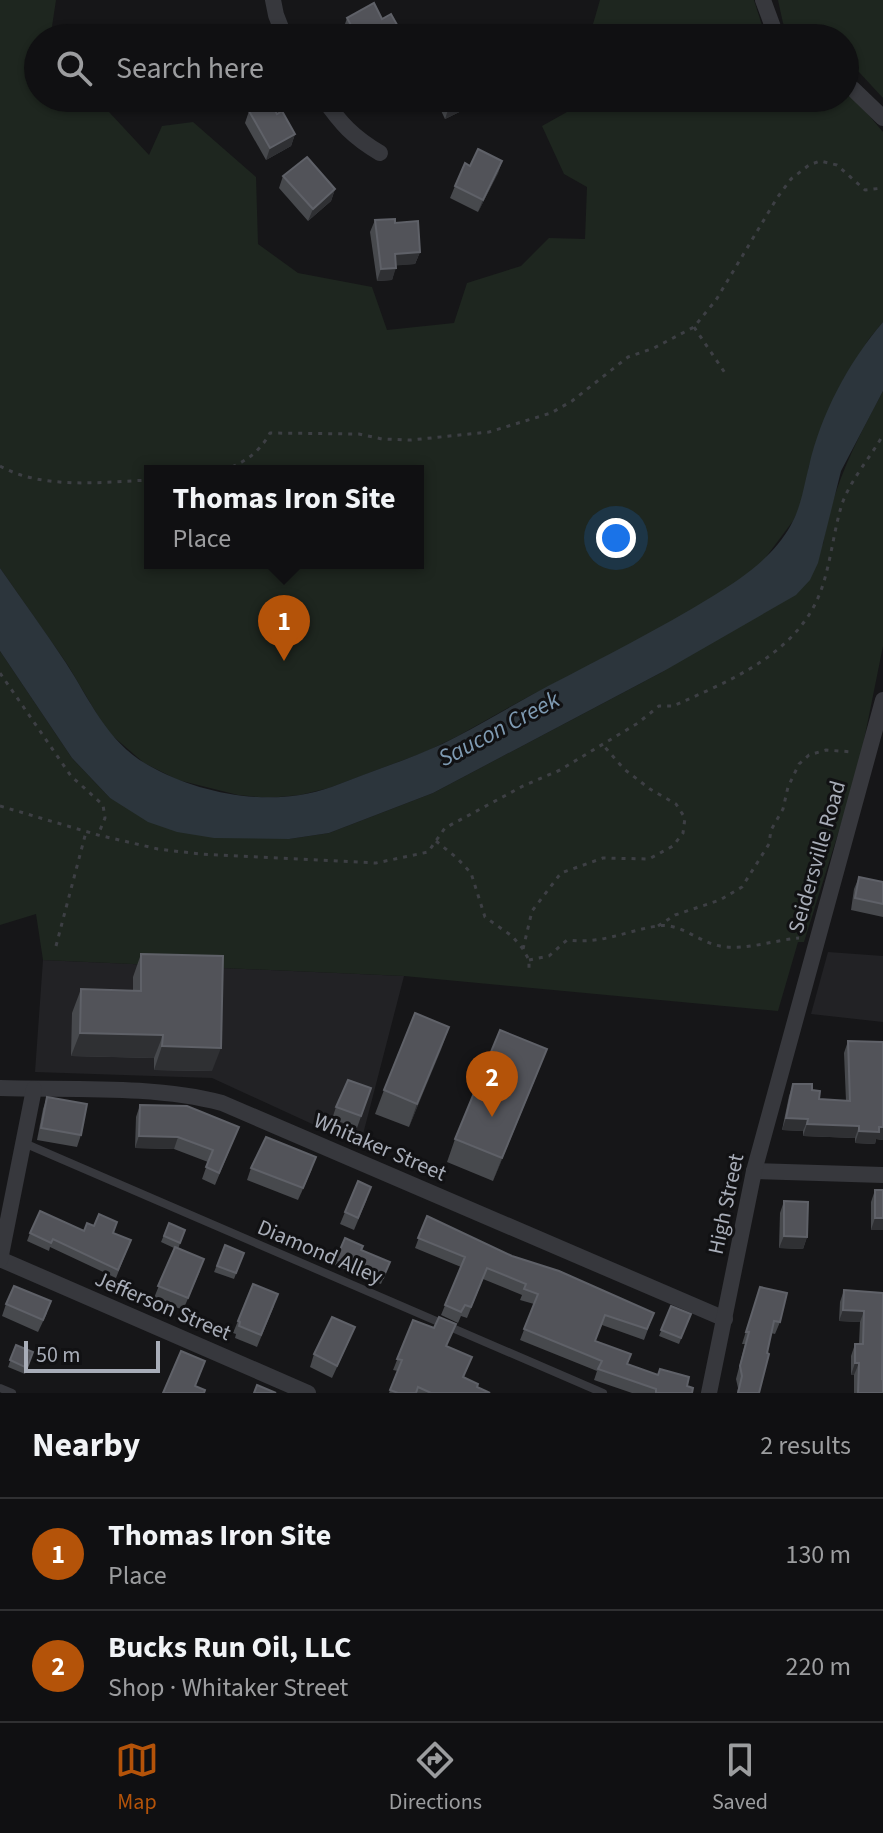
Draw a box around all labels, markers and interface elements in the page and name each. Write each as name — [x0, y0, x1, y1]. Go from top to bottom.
search box — [24, 24, 859, 112]
icon: search — [52, 46, 96, 90]
text: Search here — [116, 47, 264, 90]
popup — [144, 465, 424, 569]
text: Thomas Iron Site — [172, 477, 396, 520]
your location — [596, 518, 636, 558]
text: Place — [172, 520, 231, 557]
pin: 1 — [258, 595, 310, 661]
water label: Saucon Creek — [432, 682, 566, 776]
street label: Seidersville Road — [780, 777, 854, 937]
pin: 2 — [466, 1051, 518, 1117]
street label: Whitaker Street — [309, 1105, 452, 1190]
street label: High Street — [700, 1150, 752, 1257]
street label: Diamond Alley — [252, 1211, 388, 1293]
street label: Jefferson Street — [90, 1263, 237, 1349]
scale bar — [24, 1337, 160, 1373]
text: 50 m — [36, 1339, 81, 1371]
text: Nearby — [32, 1421, 140, 1470]
text: 2 results — [760, 1427, 851, 1464]
text: Thomas Iron Site — [108, 1514, 331, 1557]
text: 1 — [51, 1536, 65, 1573]
text: 130 m — [785, 1536, 851, 1573]
text: Place — [108, 1557, 167, 1594]
text: Bucks Run Oil, LLC — [108, 1626, 351, 1669]
text: 2 — [51, 1648, 65, 1685]
text: 220 m — [785, 1648, 851, 1685]
text: Shop · Whitaker Street — [108, 1669, 348, 1706]
tab: Map — [115, 1738, 159, 1818]
tab: Directions — [389, 1738, 482, 1818]
tab: Saved — [712, 1738, 768, 1818]

